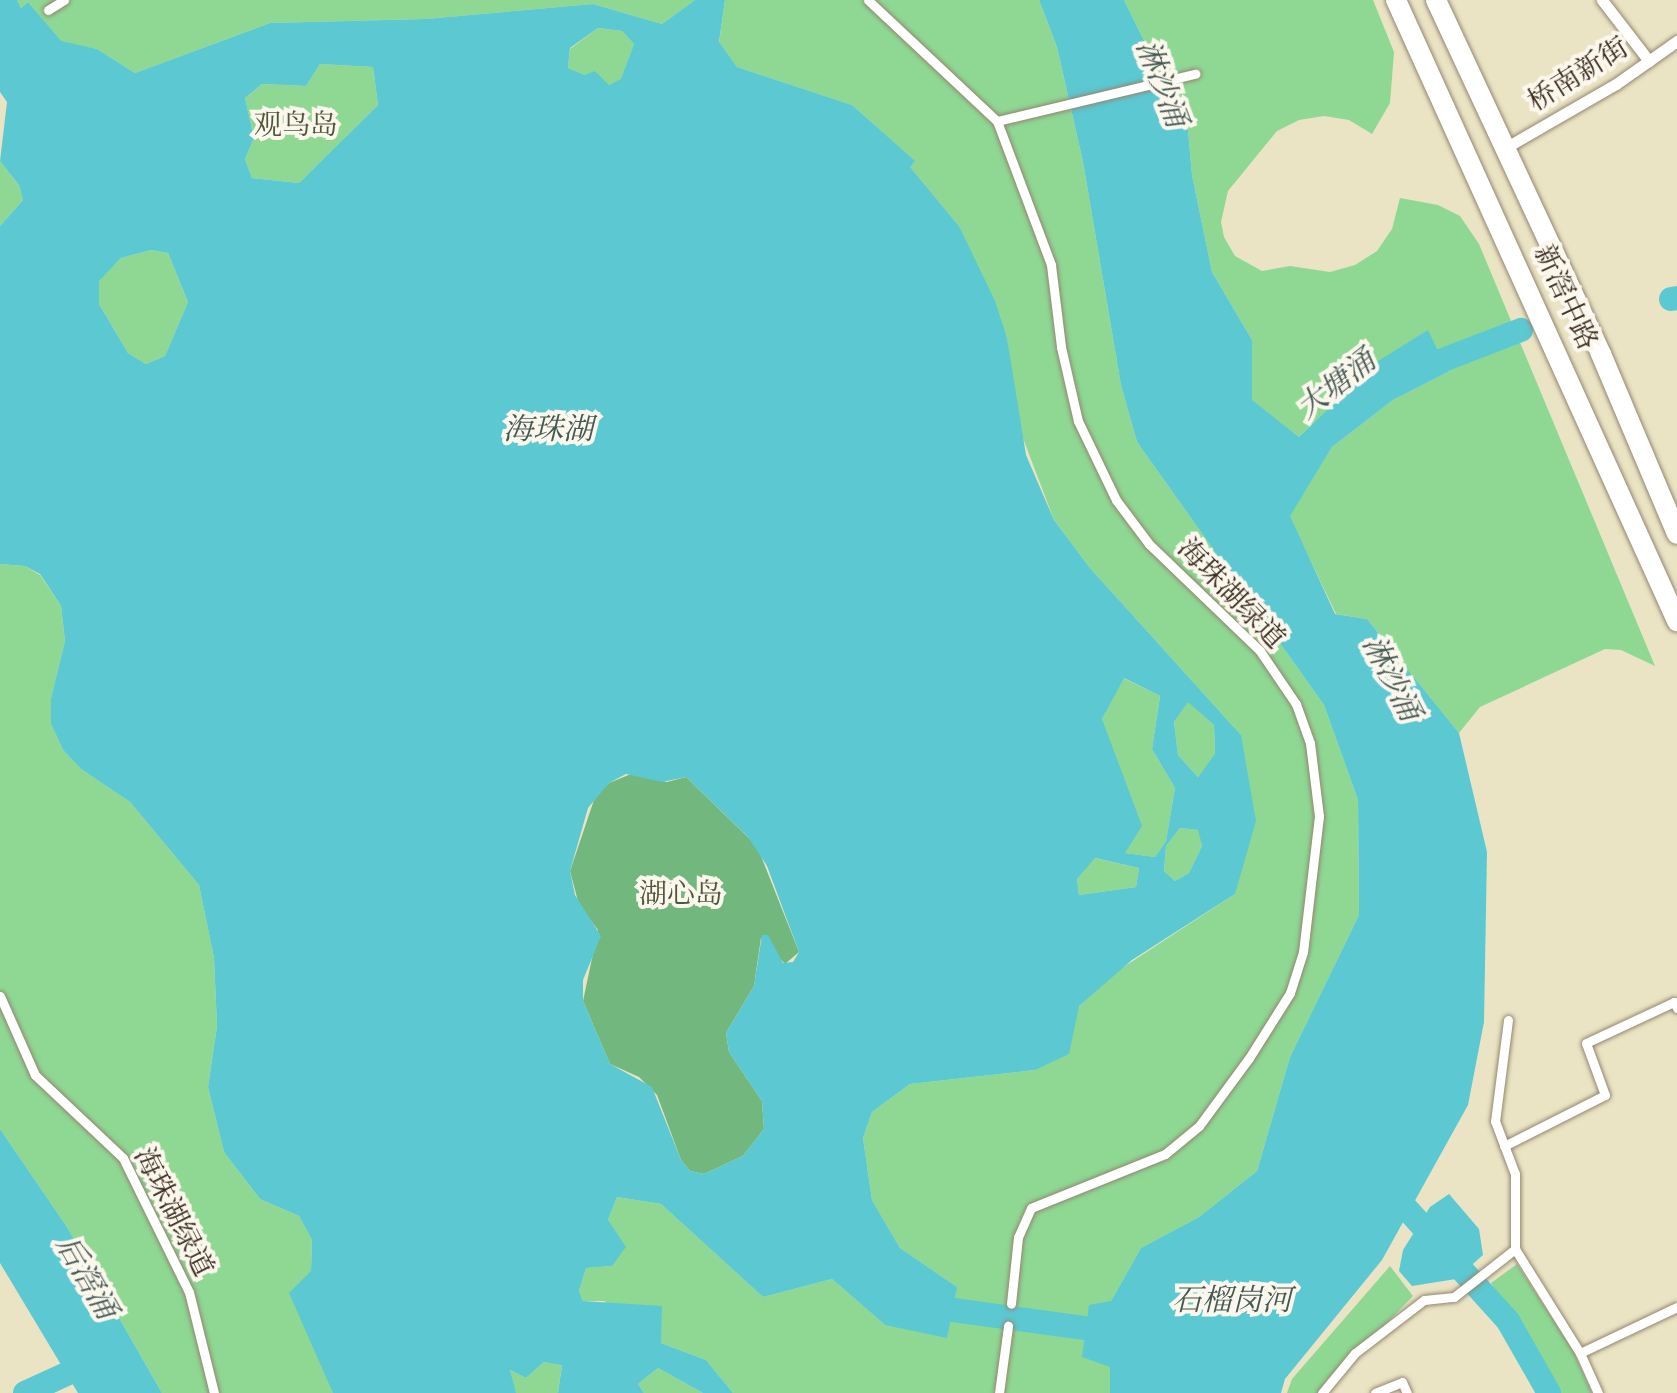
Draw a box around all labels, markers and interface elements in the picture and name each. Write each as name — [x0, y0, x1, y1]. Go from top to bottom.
street label: 桥南新街 — [1523, 32, 1635, 120]
water label: 淋沙涌 — [1127, 36, 1193, 132]
park label: 观鸟岛 — [254, 110, 338, 144]
street label: 新滘中路 — [1525, 240, 1603, 356]
water label: 大塘涌 — [1290, 344, 1384, 428]
water label: 海珠湖 — [503, 413, 593, 449]
street label: 海珠湖绿道 — [1169, 533, 1291, 657]
water label: 淋沙涌 — [1354, 631, 1426, 727]
park label: 湖心岛 — [639, 879, 723, 913]
street label: 海珠湖绿道 — [125, 1143, 219, 1283]
water label: 后滘涌 — [47, 1230, 123, 1326]
water label: 石榴岗河 — [1172, 1284, 1292, 1320]

